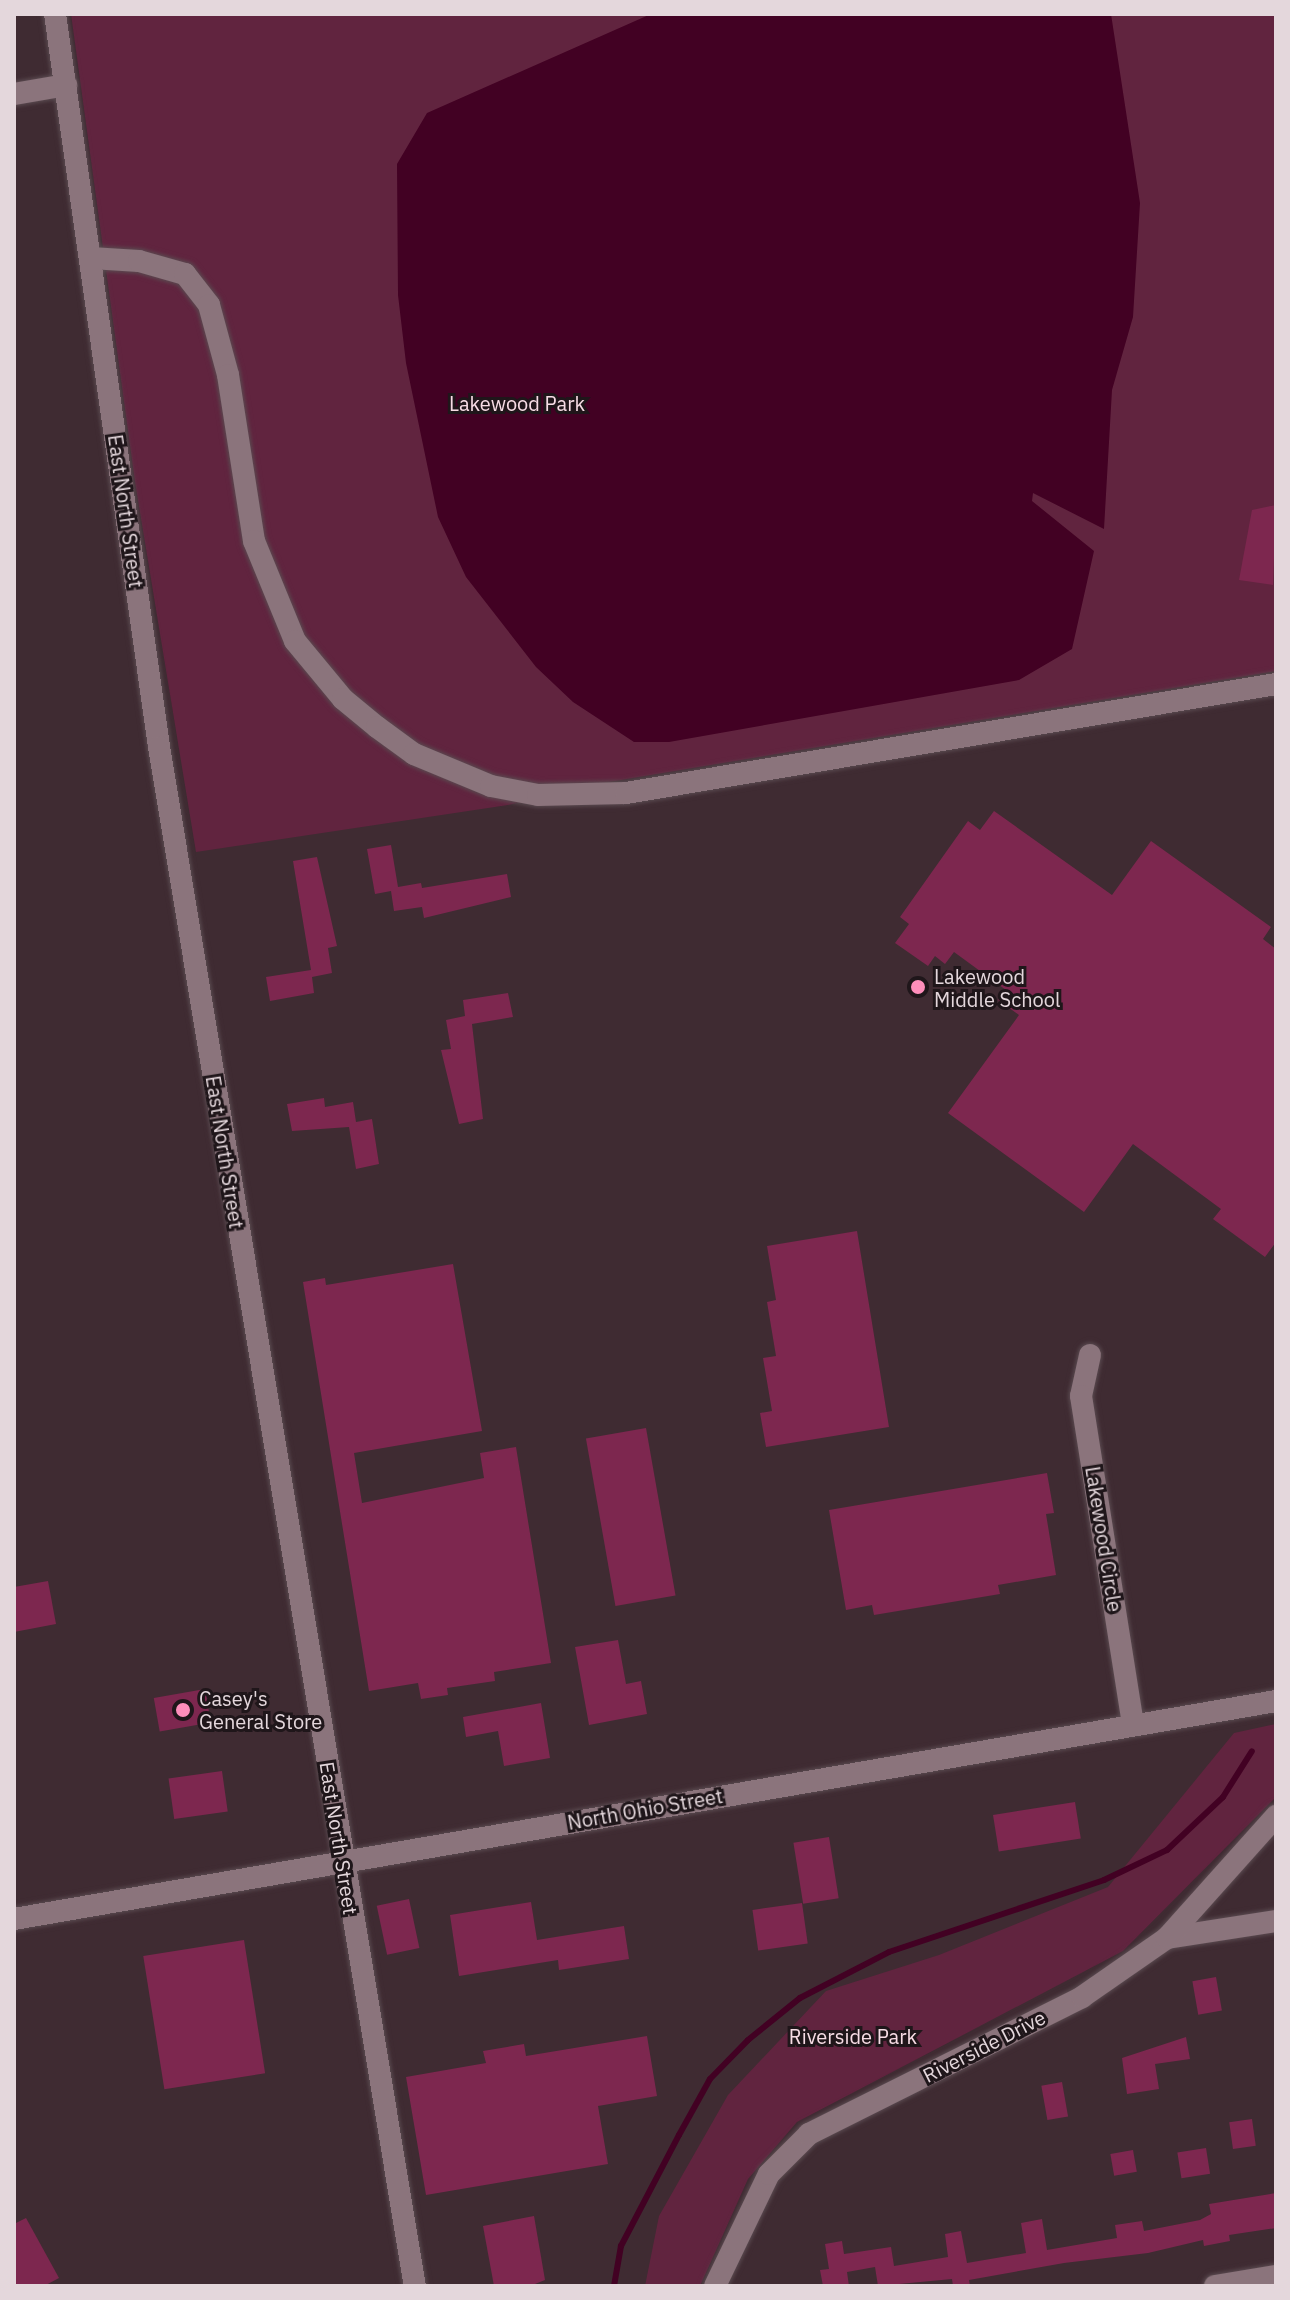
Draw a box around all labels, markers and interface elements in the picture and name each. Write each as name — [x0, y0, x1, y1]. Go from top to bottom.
park label: Lakewood Park — [449, 391, 585, 415]
street label: East North Street — [103, 433, 149, 589]
place label: Lakewood Middle School — [934, 964, 1060, 1011]
marker: Lakewood Middle School — [909, 978, 927, 996]
street label: East North Street — [201, 1074, 249, 1230]
street label: Lakewood Circle — [1081, 1465, 1127, 1613]
place label: Casey's General Store — [199, 1686, 322, 1733]
marker: Casey's General Store — [174, 1701, 192, 1719]
street label: East North Street — [315, 1760, 363, 1916]
street label: North Ohio Street — [566, 1784, 724, 1834]
street label: Riverside Drive — [919, 2005, 1049, 2087]
park label: Riverside Park — [789, 2024, 917, 2048]

